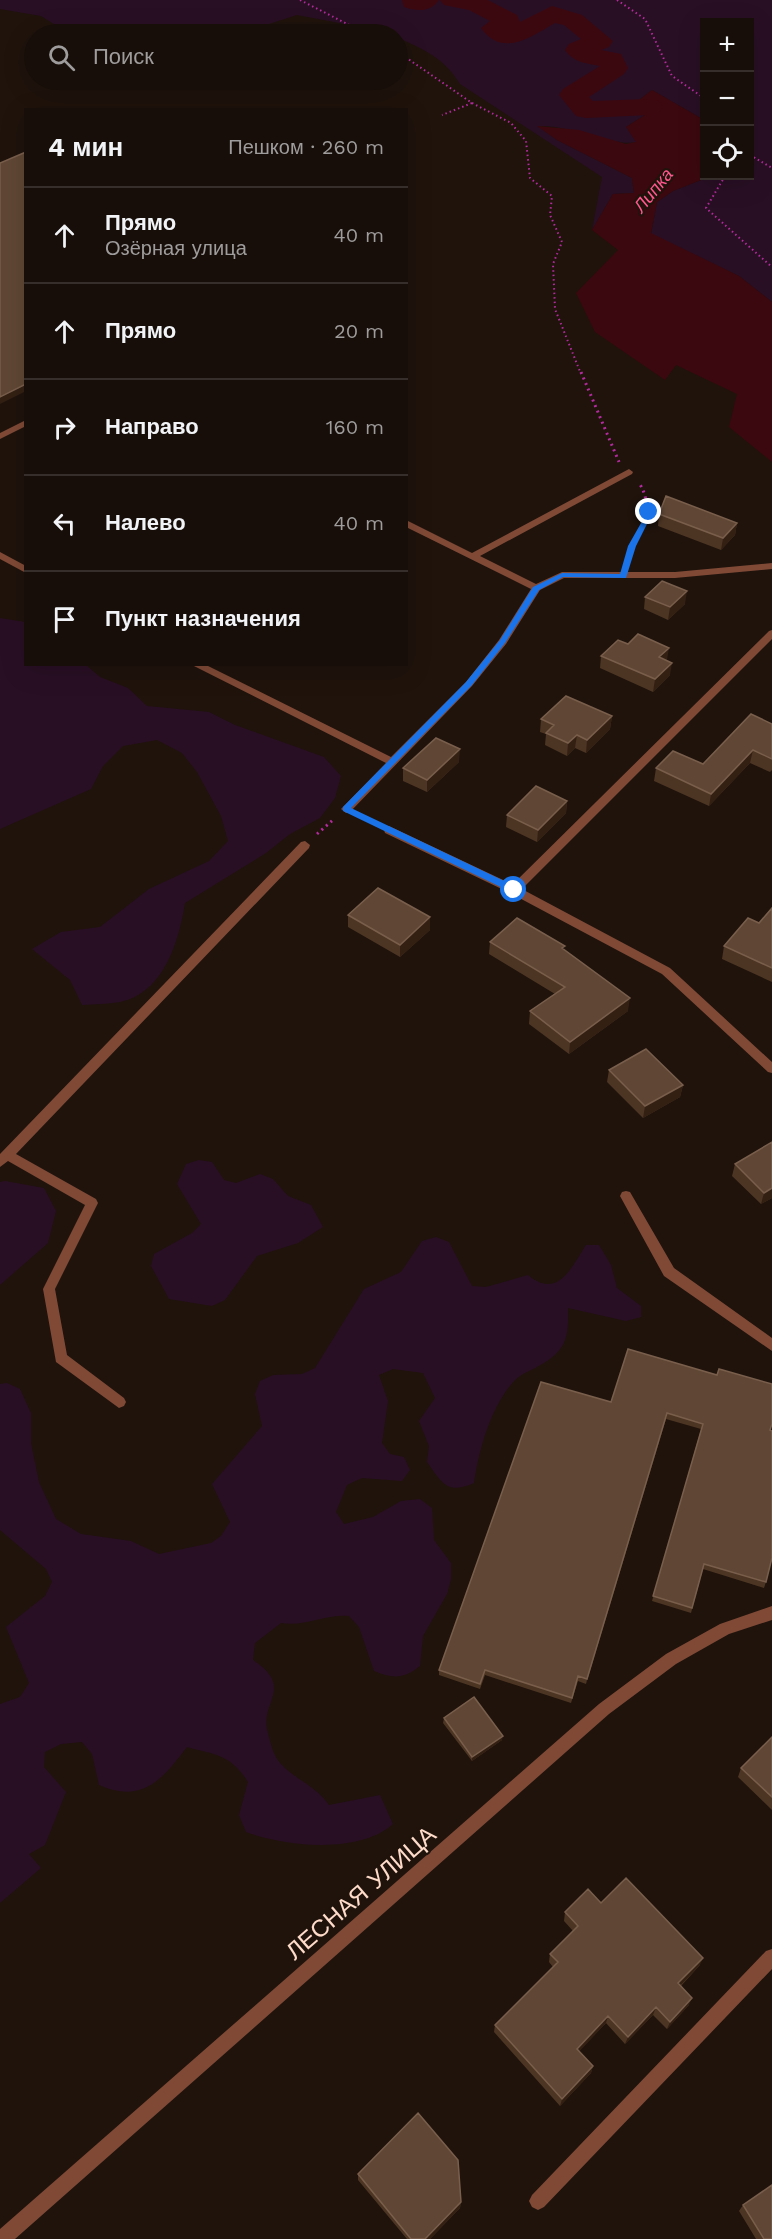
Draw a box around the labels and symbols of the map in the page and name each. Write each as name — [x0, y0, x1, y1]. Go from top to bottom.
water label: Липка — [628, 164, 677, 217]
route end — [635, 498, 661, 524]
route start — [500, 876, 526, 902]
street label: ЛЕСНАЯ УЛИЦА — [280, 1820, 442, 1966]

